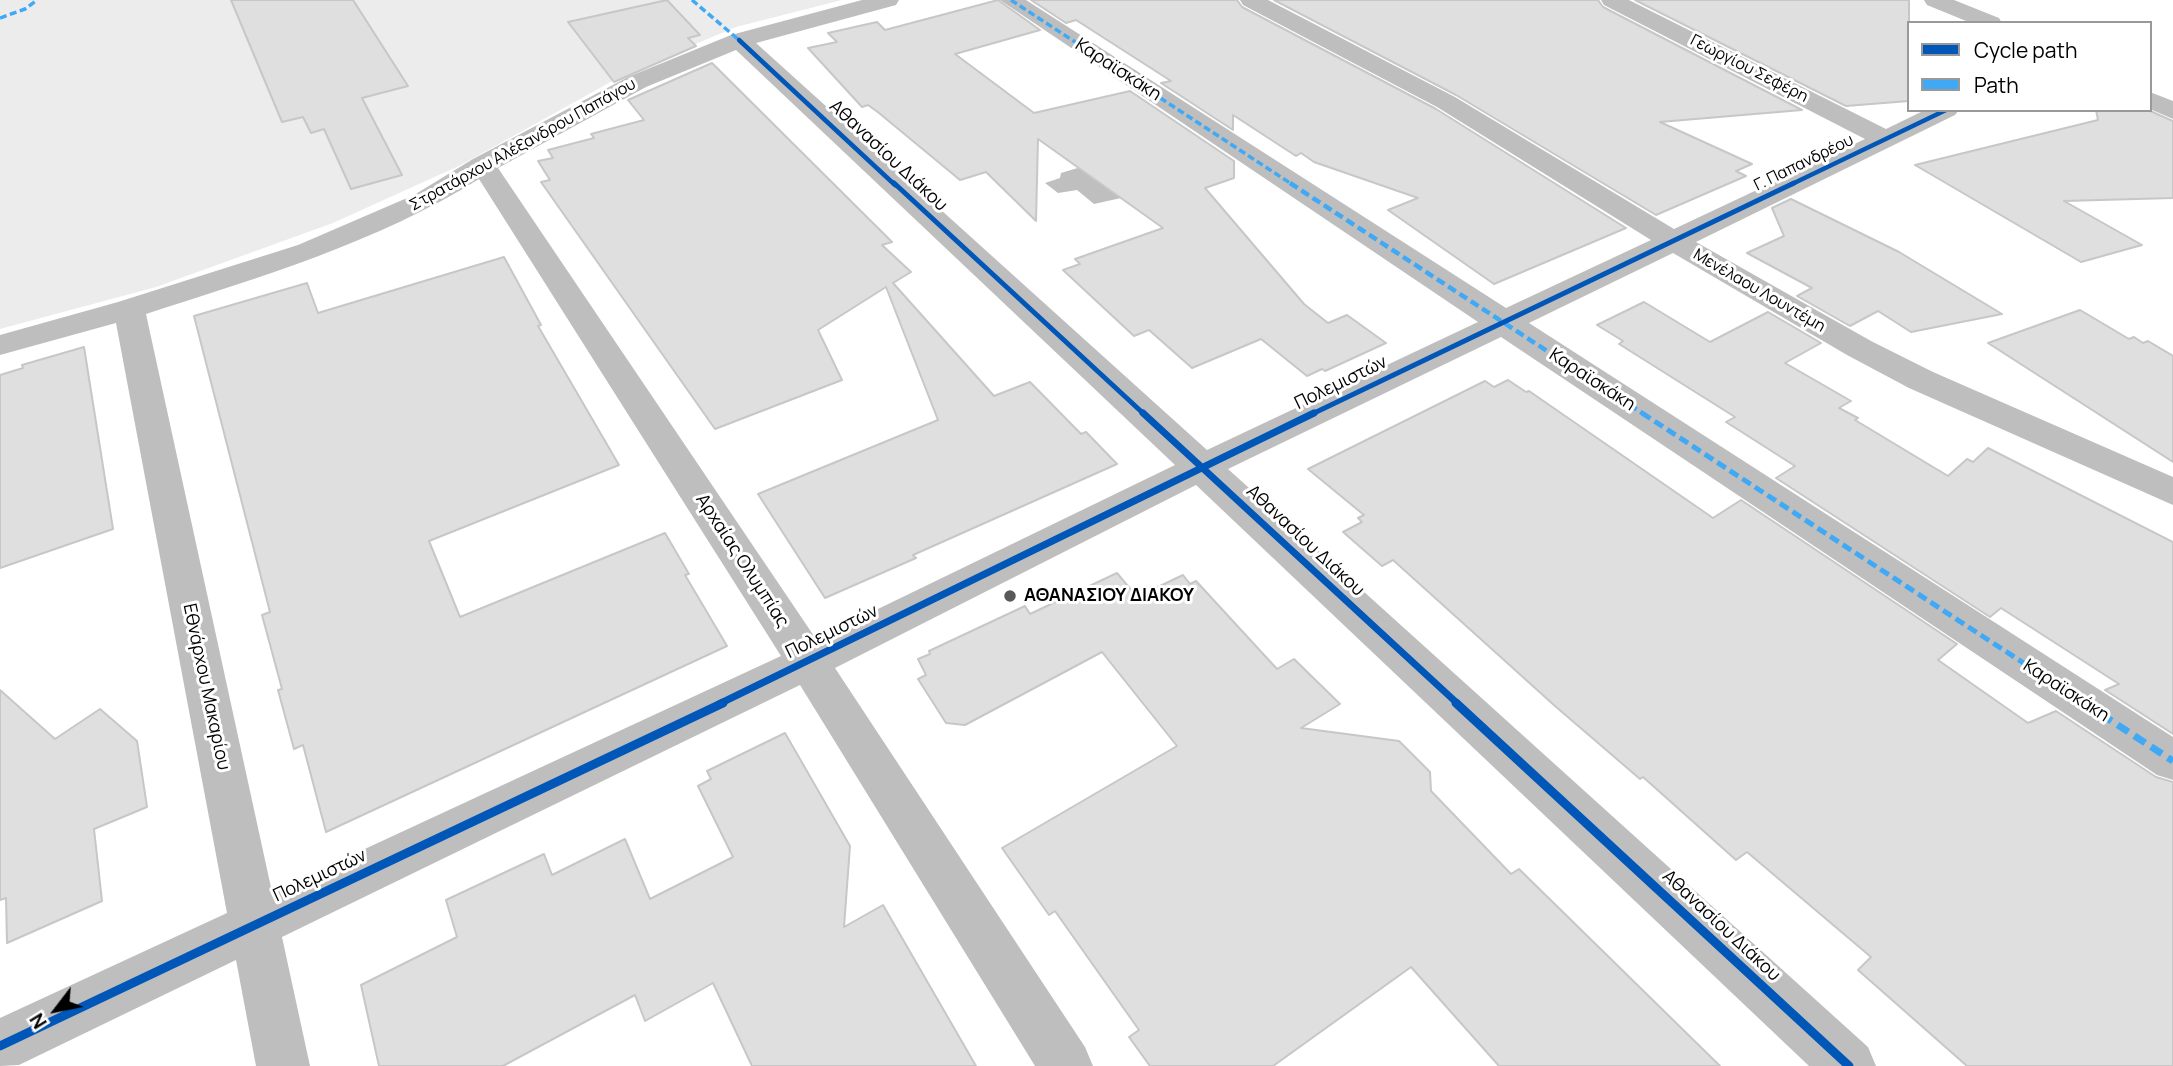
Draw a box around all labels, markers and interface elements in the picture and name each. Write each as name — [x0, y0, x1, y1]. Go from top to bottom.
legend — [1907, 21, 2152, 112]
street label: Γεωργίου Σεφέρη — [1687, 31, 1811, 107]
street label: Καραϊσκάκη — [1071, 34, 1165, 106]
text: Cycle path — [1974, 36, 2077, 64]
text: Path — [1974, 71, 2019, 99]
street label: Στρατάρχου Αλέξανδρου Παπάγου — [407, 75, 639, 215]
street label: Αθανασίου Διάκου — [825, 96, 951, 216]
street label: Γ. Παπανδρέου — [1751, 131, 1857, 195]
street label: Μενέλαου Λουντέμη — [1690, 245, 1828, 337]
street label: Καραϊσκάκη — [1545, 344, 1639, 416]
street label: Πολεμιστών — [1291, 351, 1391, 415]
street label: Αθανασίου Διάκου — [1242, 481, 1368, 601]
street label: Αρχαίας Ολυμπίας — [691, 490, 793, 632]
place label: ΑΘΑΝΑΣΙΟΥ ΔΙΑΚΟΥ — [1024, 585, 1194, 607]
marker: ΑΘΑΝΑΣΙΟΥ ΔΙΑΚΟΥ — [1002, 588, 1018, 604]
street label: Πολεμιστών — [782, 600, 882, 664]
street label: Εθνάρχου Μακαρίου — [178, 602, 234, 772]
street label: Καραϊσκάκη — [2019, 655, 2113, 727]
street label: Πολεμιστών — [270, 845, 370, 907]
street label: Αθανασίου Διάκου — [1658, 866, 1784, 986]
north arrow — [21, 975, 91, 1045]
text: N — [24, 1008, 53, 1034]

